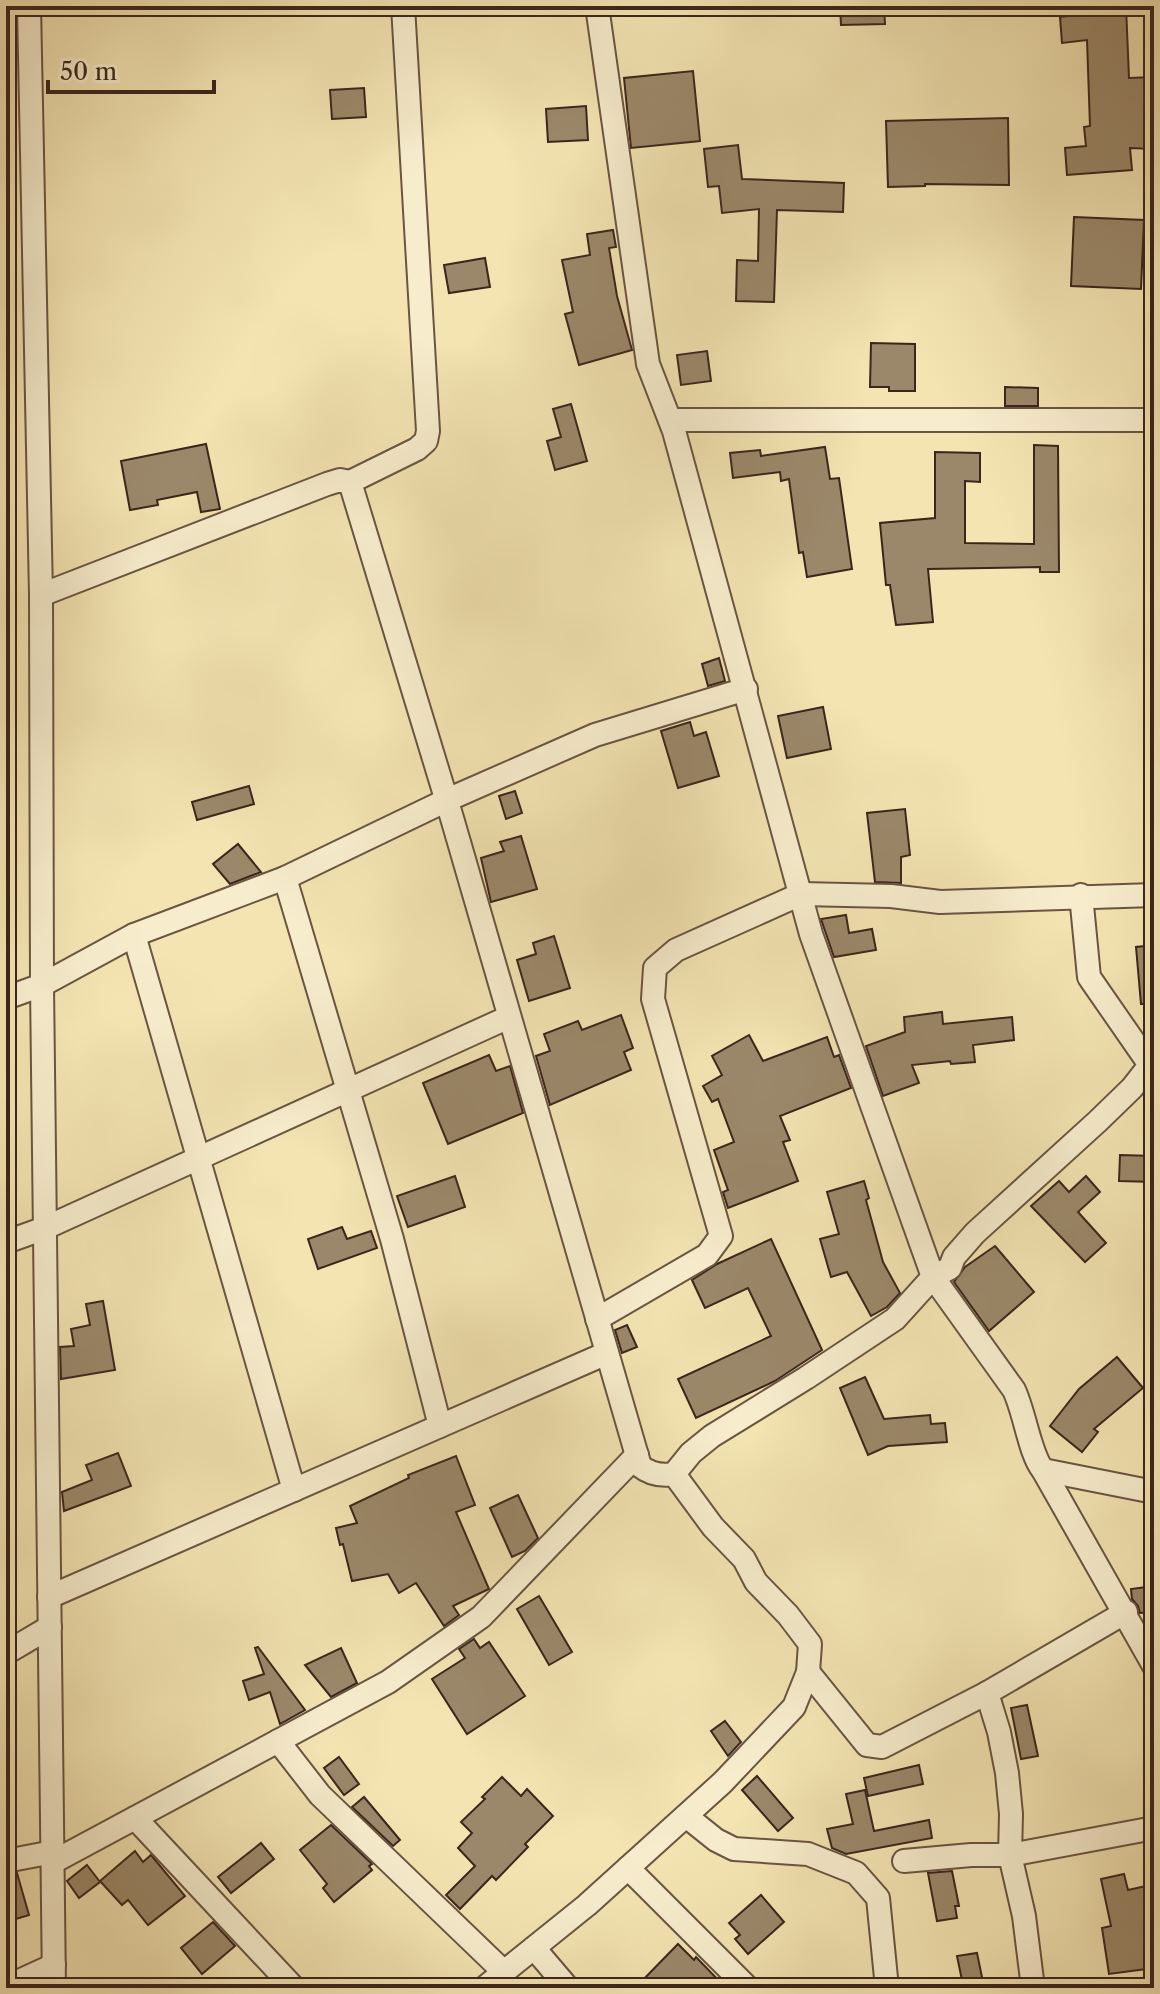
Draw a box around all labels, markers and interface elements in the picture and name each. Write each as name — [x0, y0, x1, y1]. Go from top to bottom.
scale bar — [48, 44, 214, 94]
text: 50 m — [60, 57, 117, 86]

